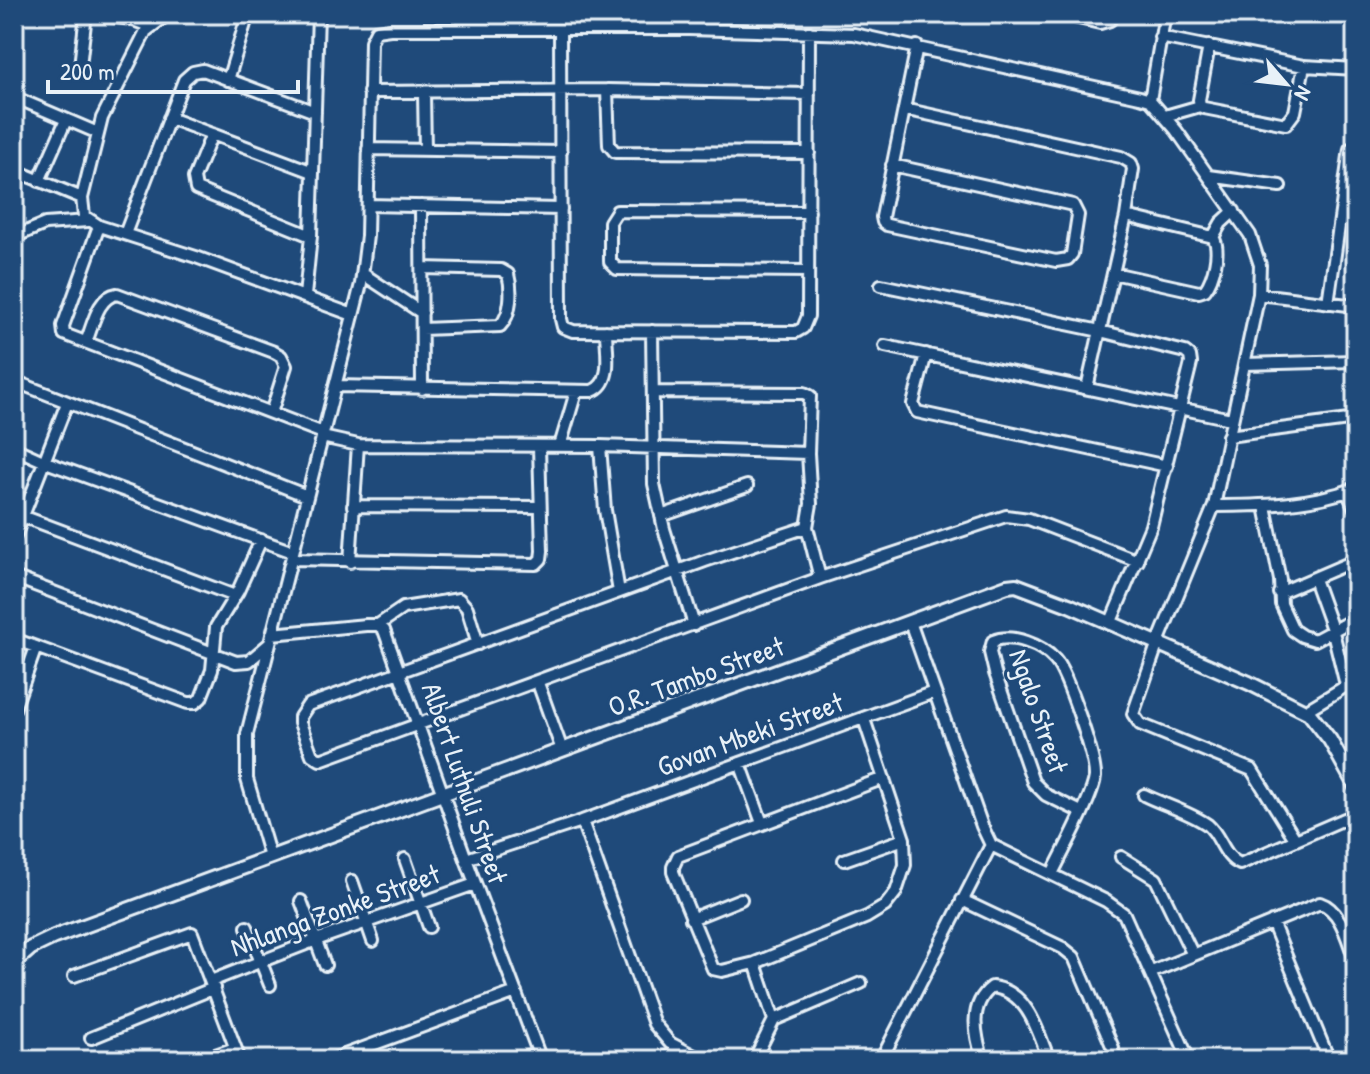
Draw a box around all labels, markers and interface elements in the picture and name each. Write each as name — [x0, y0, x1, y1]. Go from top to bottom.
scale bar — [48, 44, 298, 94]
north arrow — [1246, 44, 1326, 124]
text: 200 m — [60, 55, 115, 87]
text: N — [1288, 81, 1320, 106]
street label: O.R. Tambo Street — [603, 627, 789, 725]
street label: Ngalo Street — [1000, 644, 1078, 778]
street label: Albert Luthuli Street — [413, 677, 517, 889]
street label: Govan Mbeki Street — [652, 683, 848, 785]
street label: Nhlanga Zonke Street — [225, 854, 445, 966]

